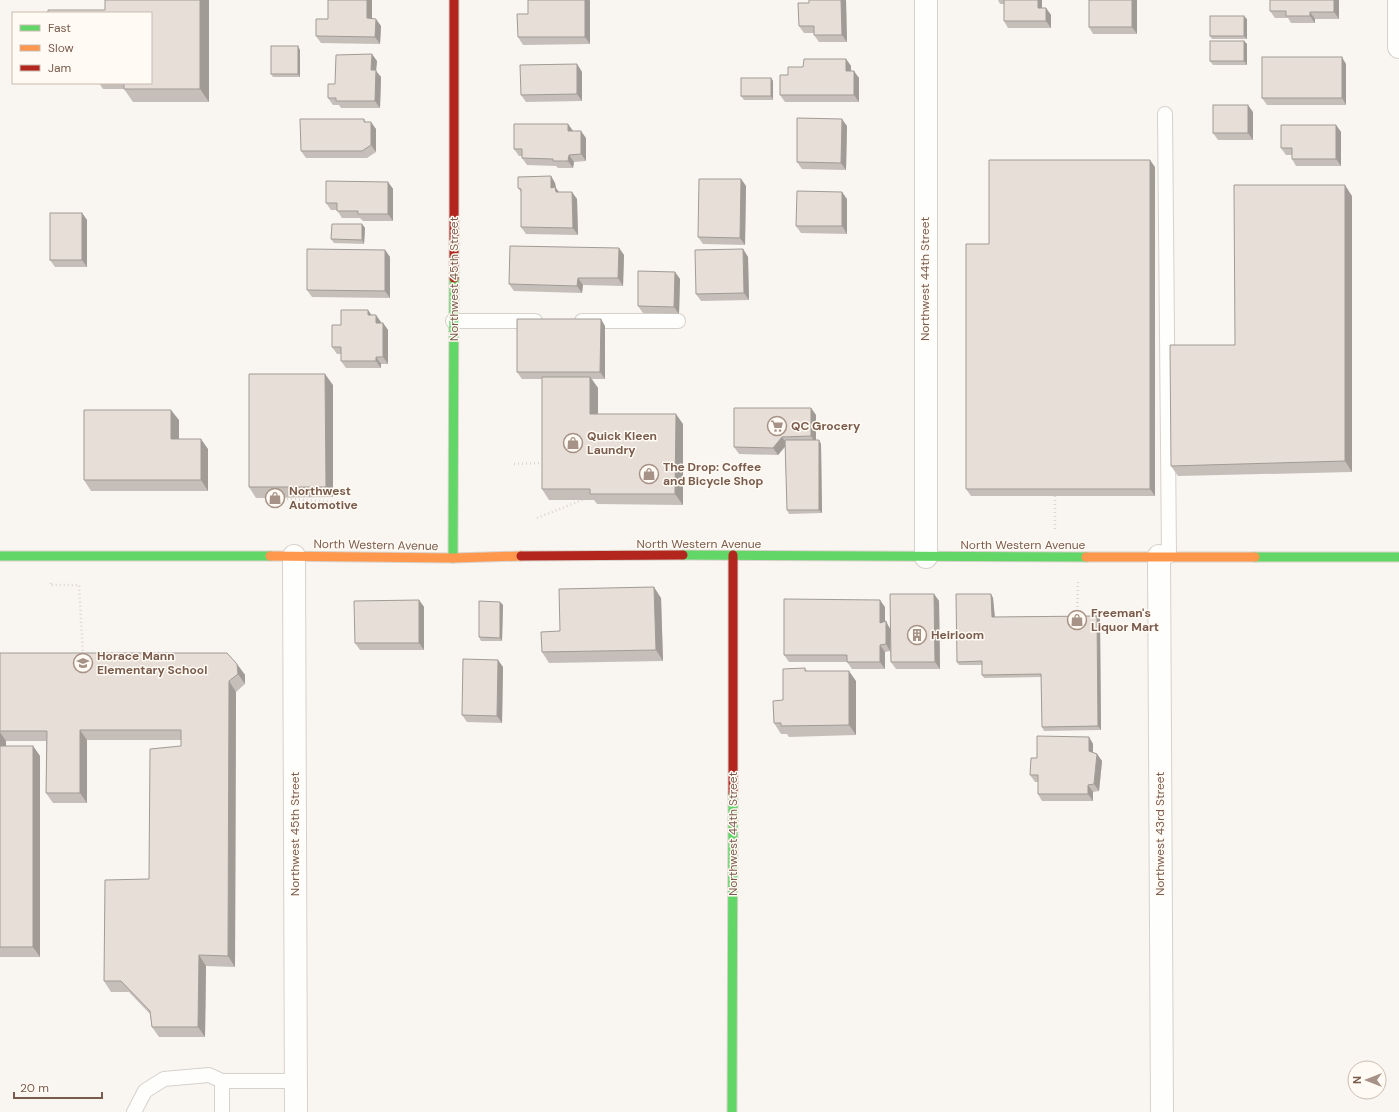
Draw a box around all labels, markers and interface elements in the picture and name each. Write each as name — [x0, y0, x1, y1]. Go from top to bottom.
legend — [12, 12, 152, 84]
text: Fast — [48, 20, 71, 36]
text: Slow — [48, 40, 74, 56]
text: Jam — [48, 60, 71, 76]
street label: Northwest 45th Street — [446, 217, 462, 341]
street label: Northwest 44th Street — [917, 217, 933, 341]
supermarket icon: QC Grocery — [766, 415, 788, 437]
place label: QC Grocery — [791, 418, 861, 434]
place label: Quick Kleen Laundry — [587, 428, 657, 458]
shop icon: Quick Kleen Laundry — [562, 432, 584, 454]
place label: The Drop: Coffee and Bicycle Shop — [663, 459, 764, 489]
shop icon: The Drop: Coffee and Bicycle Shop — [638, 463, 660, 485]
place label: Northwest Automotive — [289, 483, 358, 513]
shop icon: Northwest Automotive — [264, 487, 286, 509]
street label: North Western Avenue — [313, 536, 439, 554]
street label: North Western Avenue — [637, 536, 762, 552]
street label: North Western Avenue — [961, 537, 1086, 553]
place label: Freeman's Liquor Mart — [1091, 605, 1159, 635]
shop icon: Freeman's Liquor Mart — [1066, 609, 1088, 631]
building icon: Heirloom — [906, 624, 928, 646]
place label: Heirloom — [931, 627, 984, 643]
place label: Horace Mann Elementary School — [97, 648, 207, 678]
school or university icon: Horace Mann Elementary School — [72, 652, 94, 674]
street label: Northwest 45th Street — [287, 772, 303, 896]
street label: Northwest 44th Street — [725, 772, 741, 896]
street label: Northwest 43rd Street — [1152, 772, 1168, 896]
north arrow — [1347, 1060, 1387, 1100]
scale bar — [14, 1074, 102, 1100]
text: N — [1350, 1076, 1364, 1084]
text: 20 m — [20, 1080, 49, 1096]

